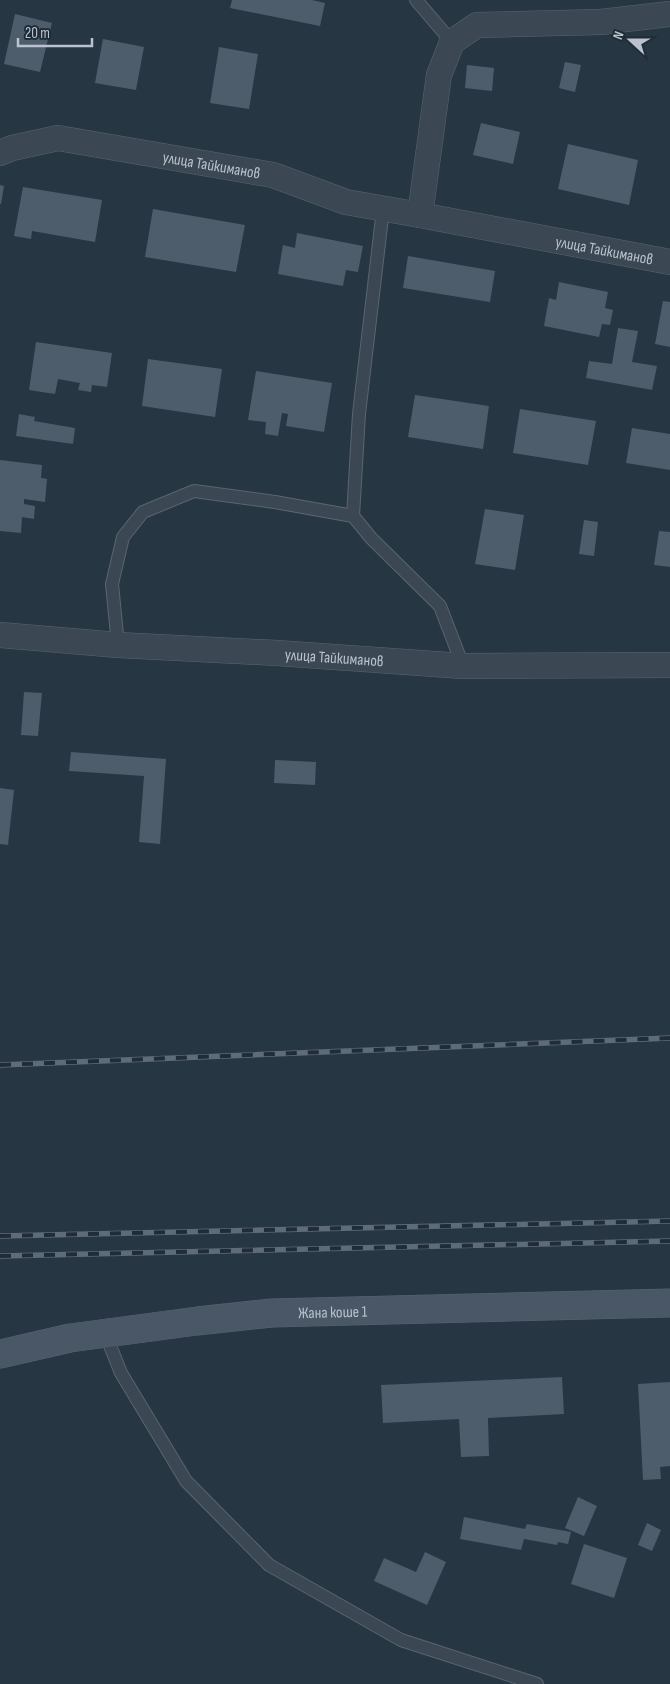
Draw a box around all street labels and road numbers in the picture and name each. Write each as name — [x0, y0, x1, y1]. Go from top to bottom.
street label: улица Тайкиманов — [161, 148, 262, 184]
street label: улица Тайкиманов — [554, 233, 655, 270]
street label: улица Тайкиманов — [284, 646, 384, 671]
street label: Жана коше 1 — [298, 1303, 368, 1323]

